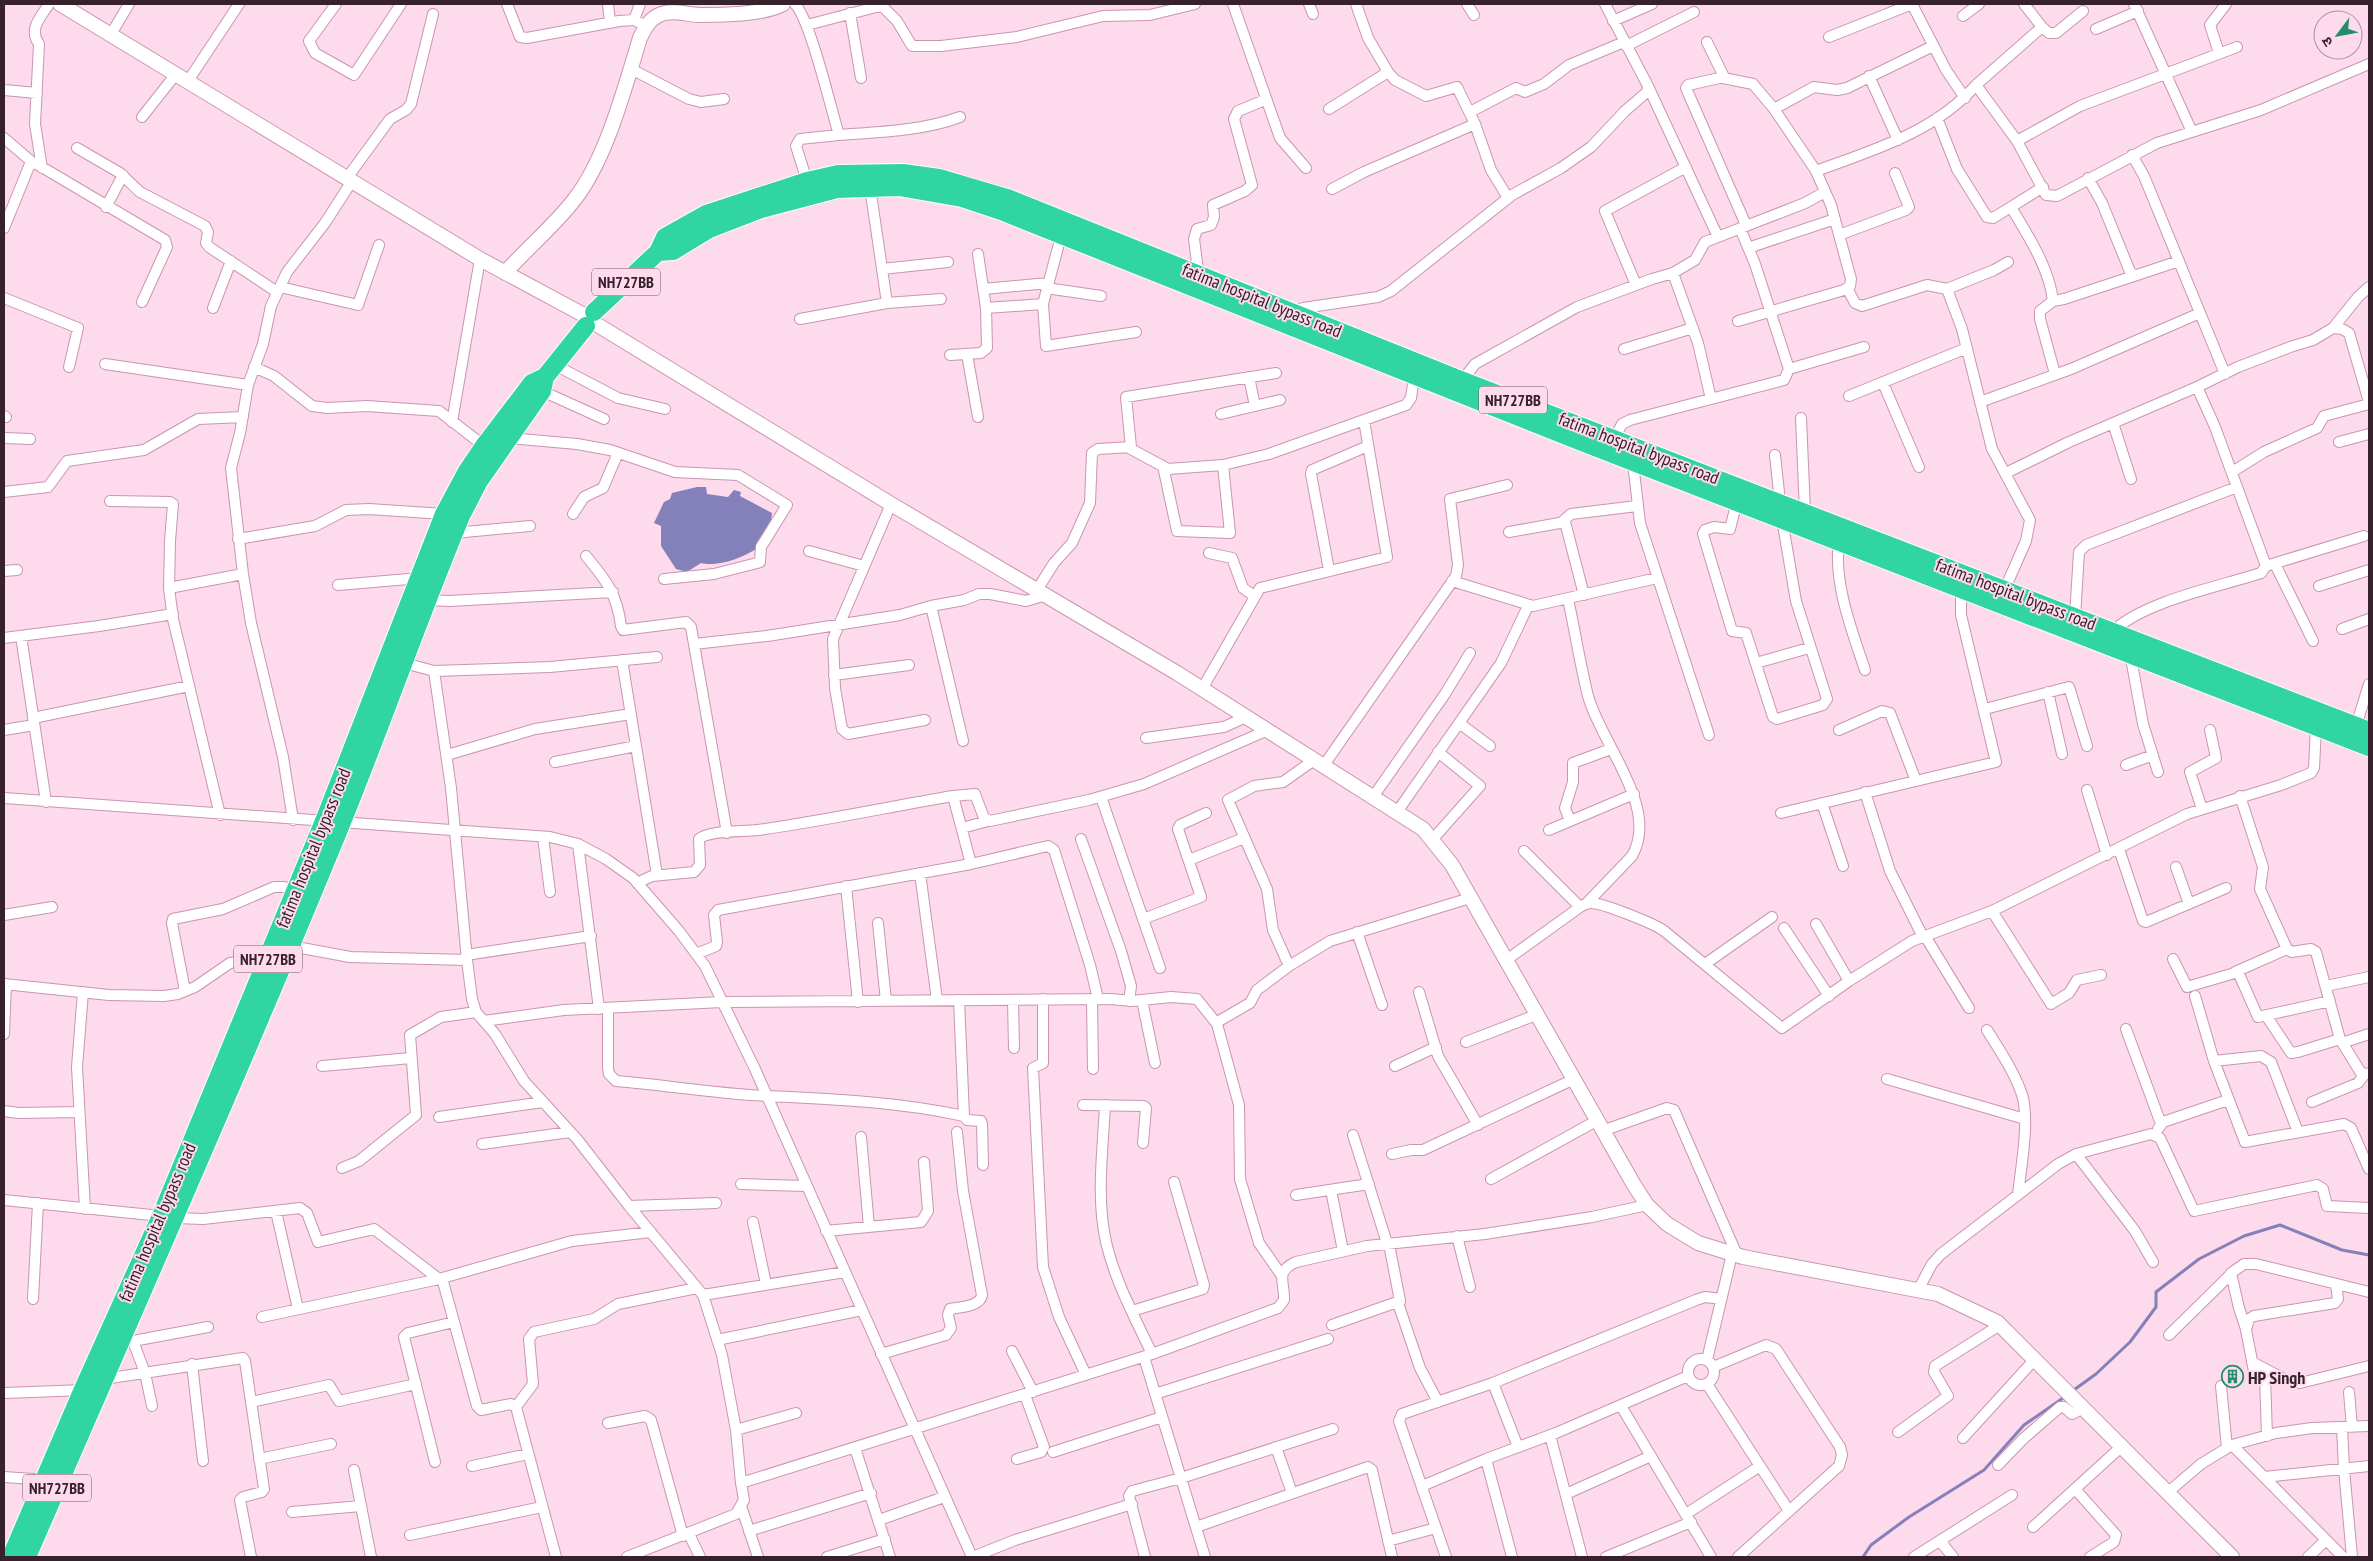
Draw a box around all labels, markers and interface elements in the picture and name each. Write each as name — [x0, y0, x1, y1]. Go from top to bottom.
north arrow — [2313, 10, 2363, 60]
text: उ — [2317, 33, 2337, 50]
street label: fatima hospital bypass road — [1179, 257, 1345, 343]
road number: NH727BB — [592, 268, 660, 296]
road number: NH727BB — [1479, 386, 1547, 414]
street label: fatima hospital bypass road — [1555, 407, 1723, 489]
street label: fatima hospital bypass road — [1932, 553, 2100, 635]
street label: fatima hospital bypass road — [270, 765, 356, 931]
road number: NH727BB — [234, 946, 302, 972]
street label: fatima hospital bypass road — [113, 1139, 201, 1305]
building icon: HP Singh — [2220, 1365, 2244, 1389]
place label: HP Singh — [2248, 1366, 2305, 1389]
road number: NH727BB — [23, 1475, 91, 1502]

